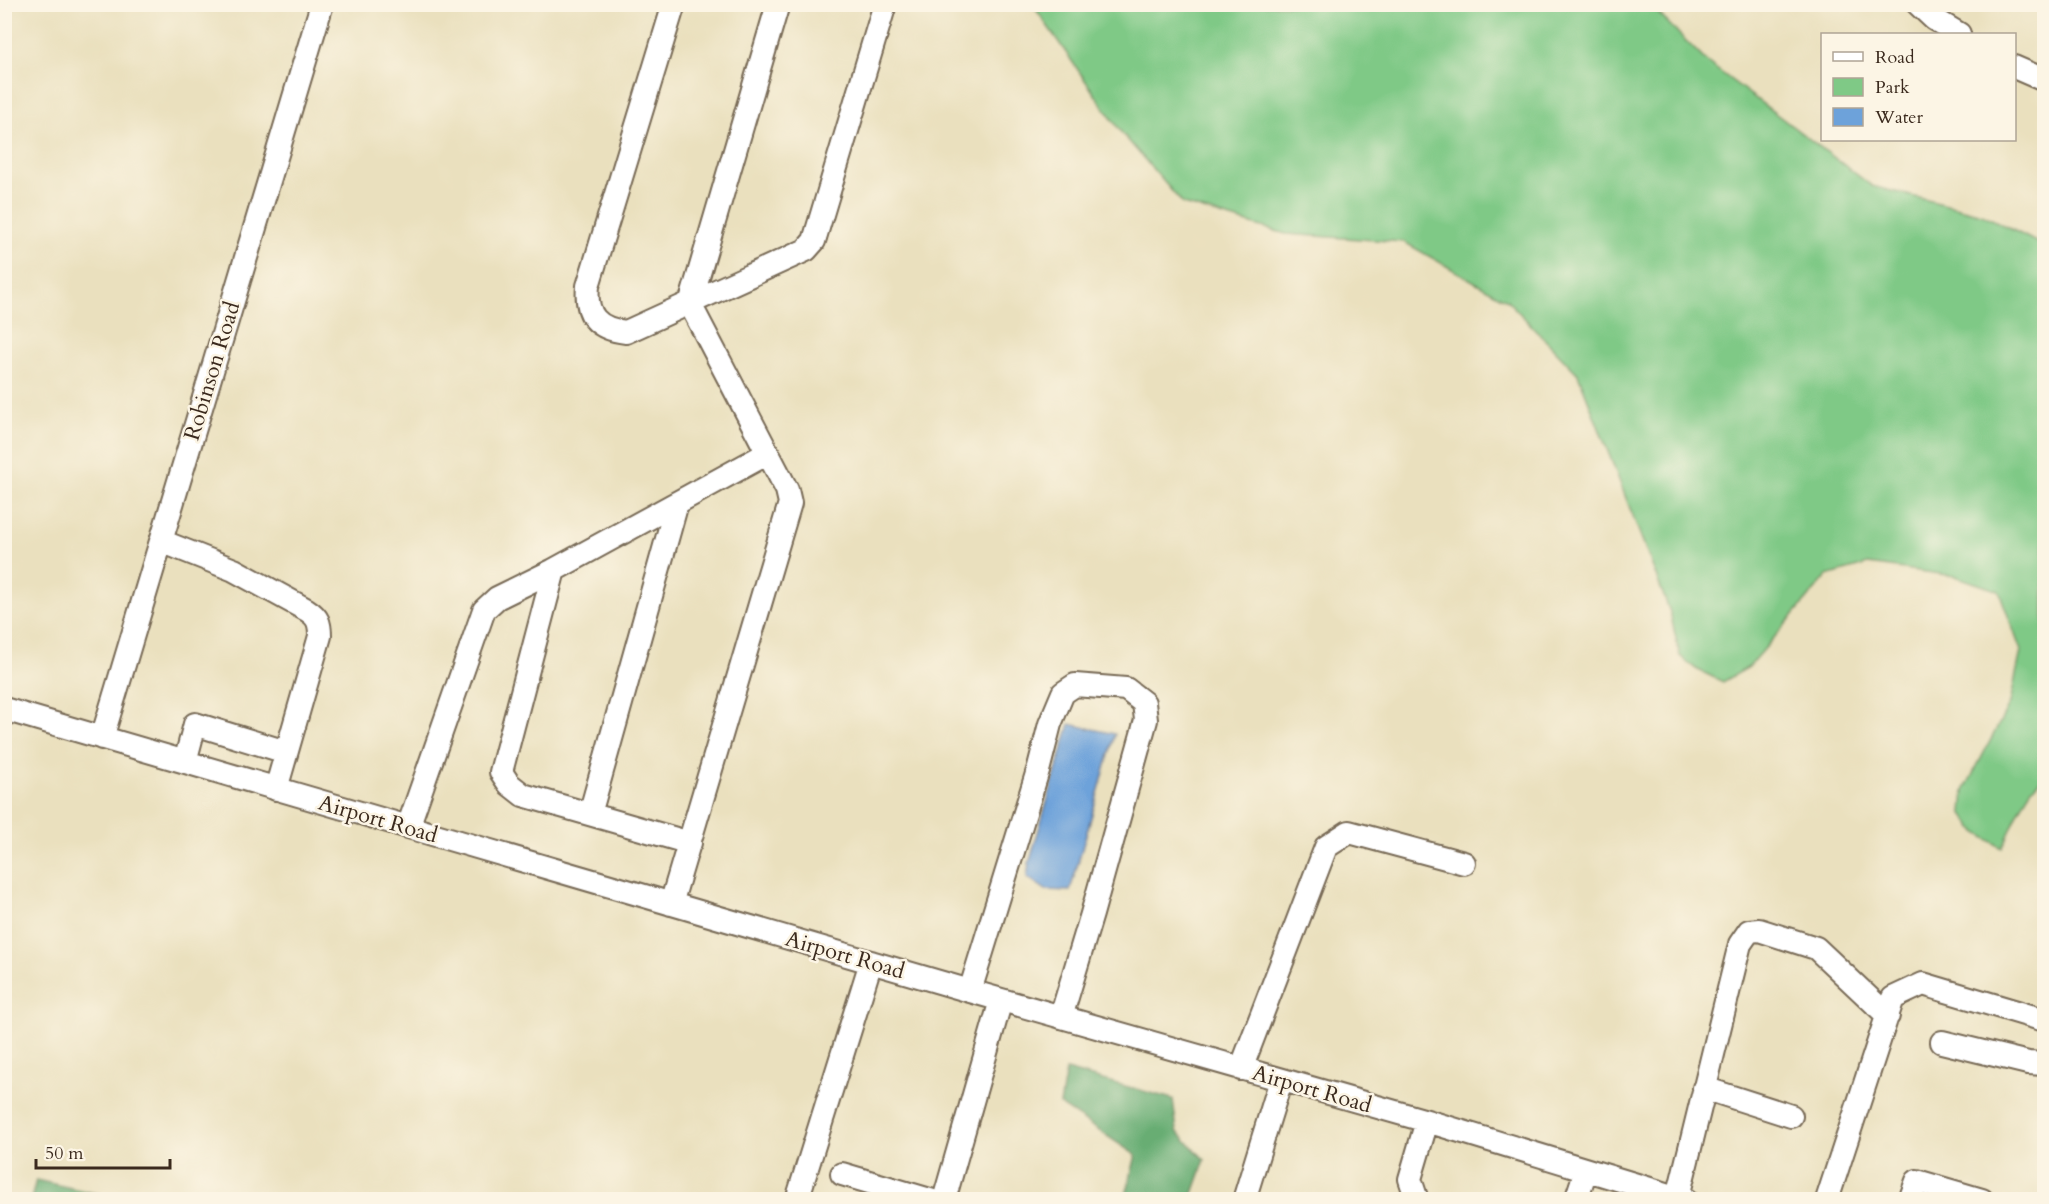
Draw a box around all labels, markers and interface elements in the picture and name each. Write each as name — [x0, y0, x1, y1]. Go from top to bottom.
legend — [1821, 33, 2016, 141]
text: Road — [1875, 45, 1915, 70]
text: Park — [1875, 75, 1910, 100]
text: Water — [1874, 105, 1924, 130]
street label: Robinson Road — [177, 298, 247, 444]
street label: Airport Road — [315, 788, 441, 850]
street label: Airport Road — [782, 924, 908, 986]
street label: Airport Road — [1249, 1058, 1375, 1120]
scale bar — [36, 1132, 170, 1170]
text: 50 m — [45, 1141, 84, 1166]

